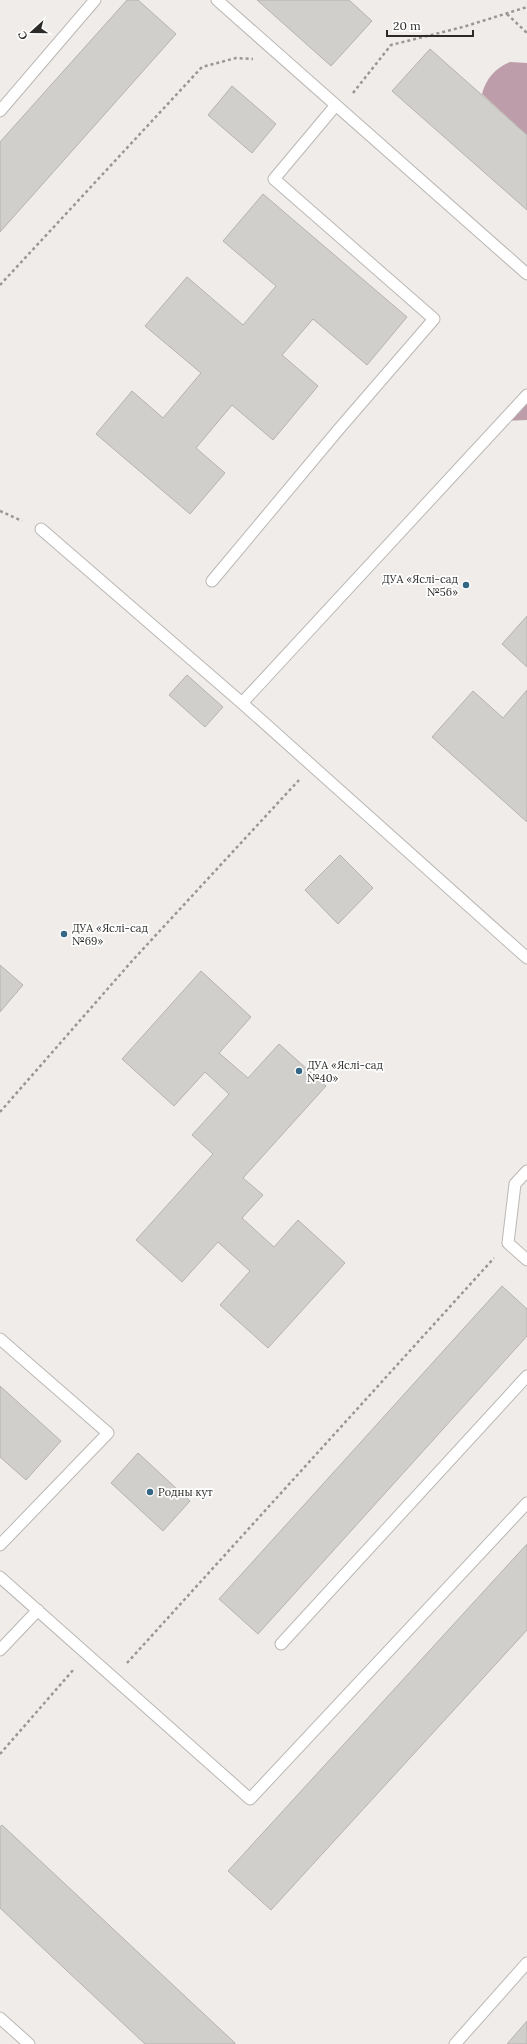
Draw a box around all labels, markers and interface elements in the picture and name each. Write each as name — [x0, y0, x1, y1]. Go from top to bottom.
north arrow — [12, 12, 52, 52]
scale bar — [387, 12, 473, 38]
text: 20 m — [393, 18, 421, 33]
text: С — [15, 29, 31, 42]
place label: ДУА «Яслі-сад №56» — [382, 572, 458, 599]
marker: ДУА «Яслі-сад №56» — [461, 580, 471, 590]
place label: ДУА «Яслі-сад №69» — [72, 921, 148, 948]
marker: ДУА «Яслі-сад №69» — [59, 929, 69, 939]
place label: ДУА «Яслі-сад №40» — [307, 1058, 383, 1085]
marker: ДУА «Яслі-сад №40» — [294, 1066, 304, 1076]
place label: Родны кут — [158, 1485, 213, 1499]
marker: Родны кут — [145, 1487, 155, 1497]

